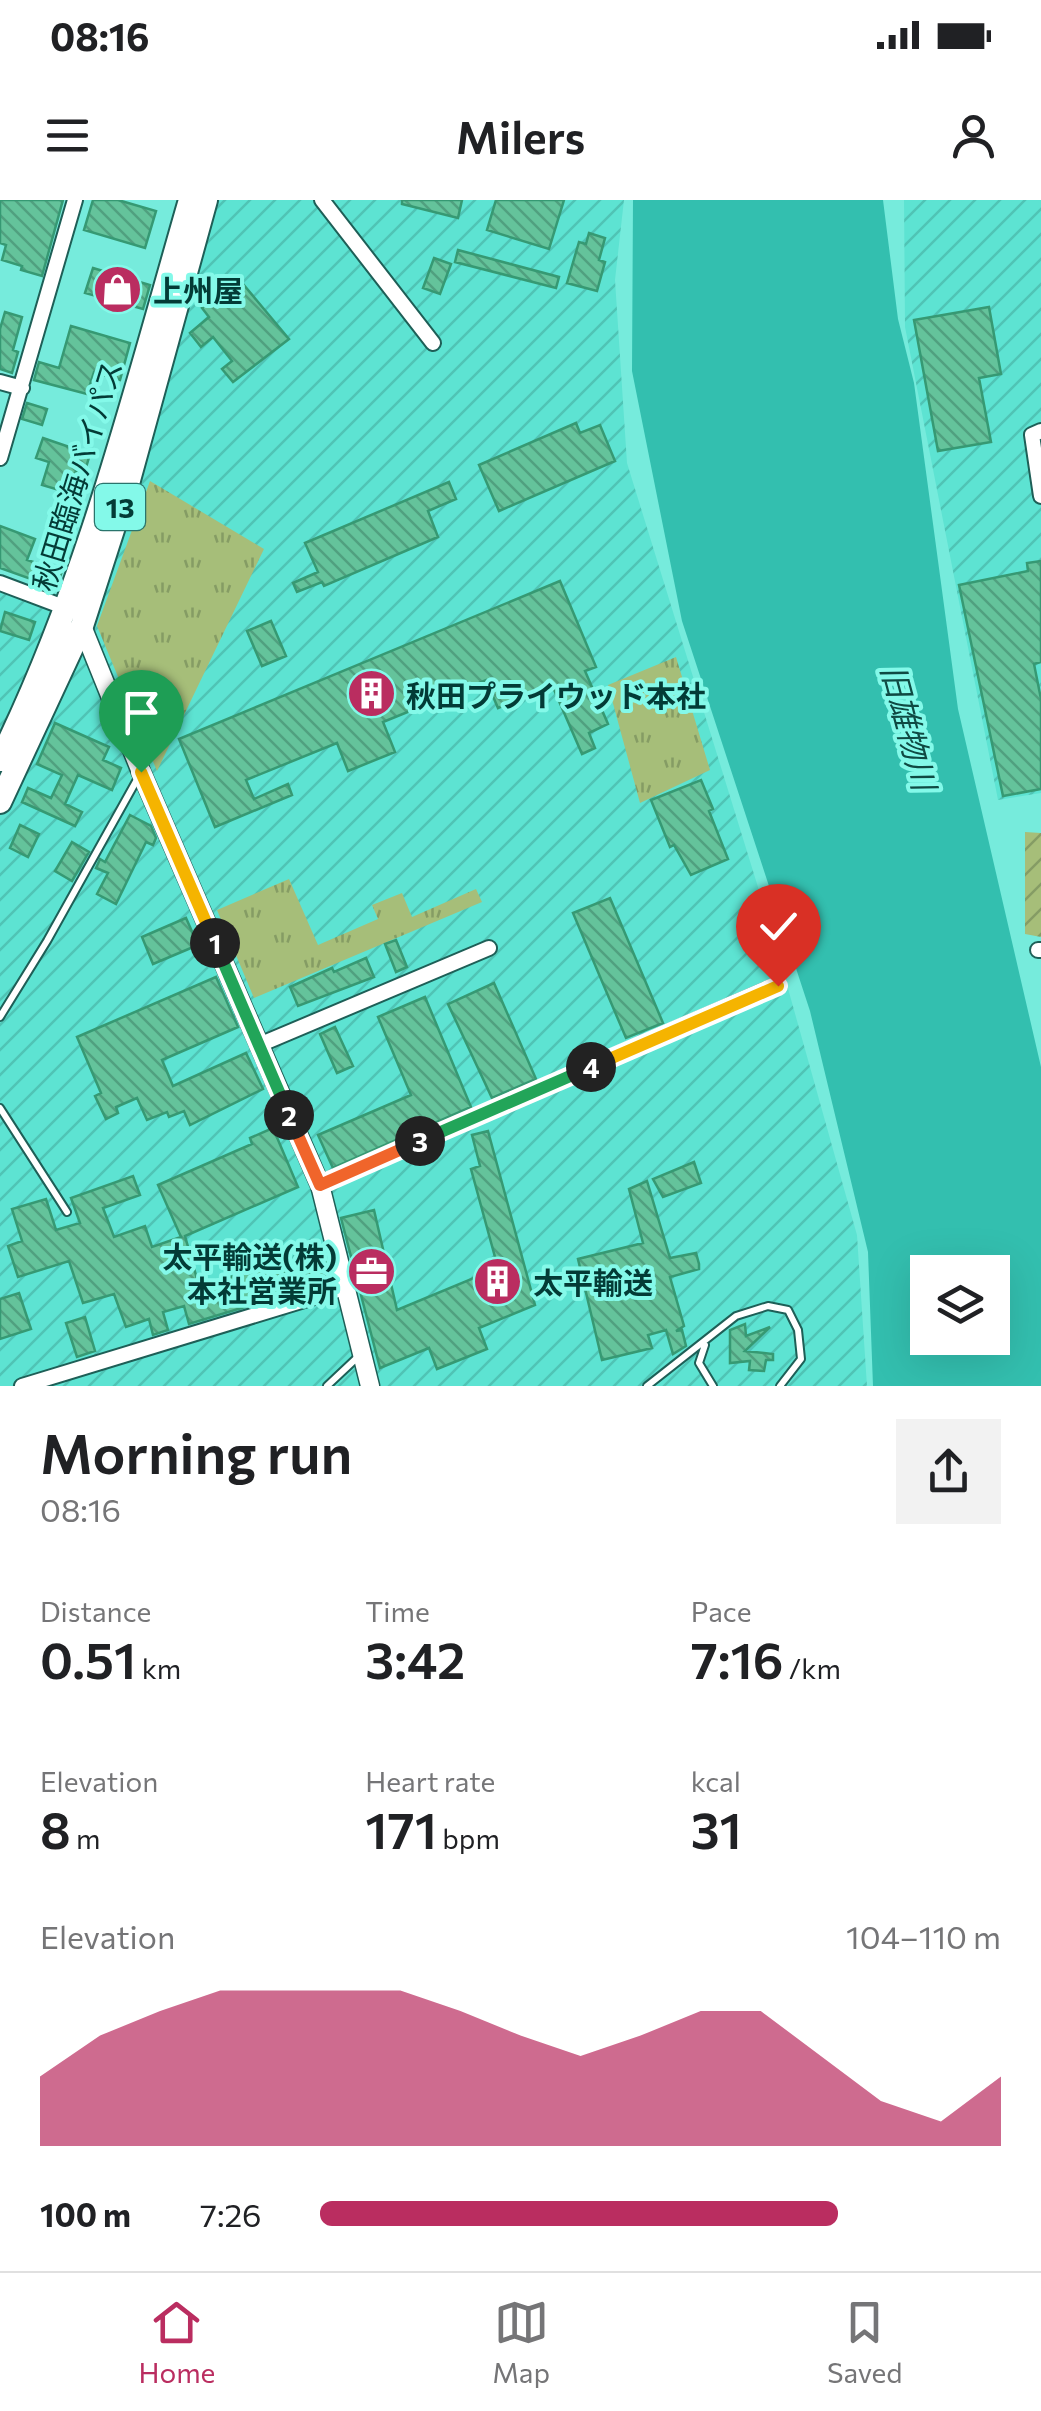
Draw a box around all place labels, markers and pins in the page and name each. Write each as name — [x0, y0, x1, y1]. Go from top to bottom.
shop icon: 上州屋 — [92, 263, 144, 315]
place label: 上州屋 — [153, 271, 243, 308]
building icon: 秋田プライウッド本社 — [345, 668, 397, 720]
pin — [99, 670, 184, 773]
place label: 秋田プライウッド本社 — [406, 676, 706, 713]
pin — [736, 884, 821, 987]
pin: 1 — [190, 918, 240, 968]
pin: 4 — [566, 1042, 616, 1092]
pin: 2 — [264, 1090, 314, 1140]
pin: 3 — [395, 1116, 445, 1166]
place label: 太平輸送(株) 本社営業所 — [162, 1237, 337, 1308]
office icon: 太平輸送(株) 本社営業所 — [346, 1246, 398, 1298]
building icon: 太平輸送 — [472, 1255, 524, 1307]
place label: 太平輸送 — [533, 1263, 653, 1300]

